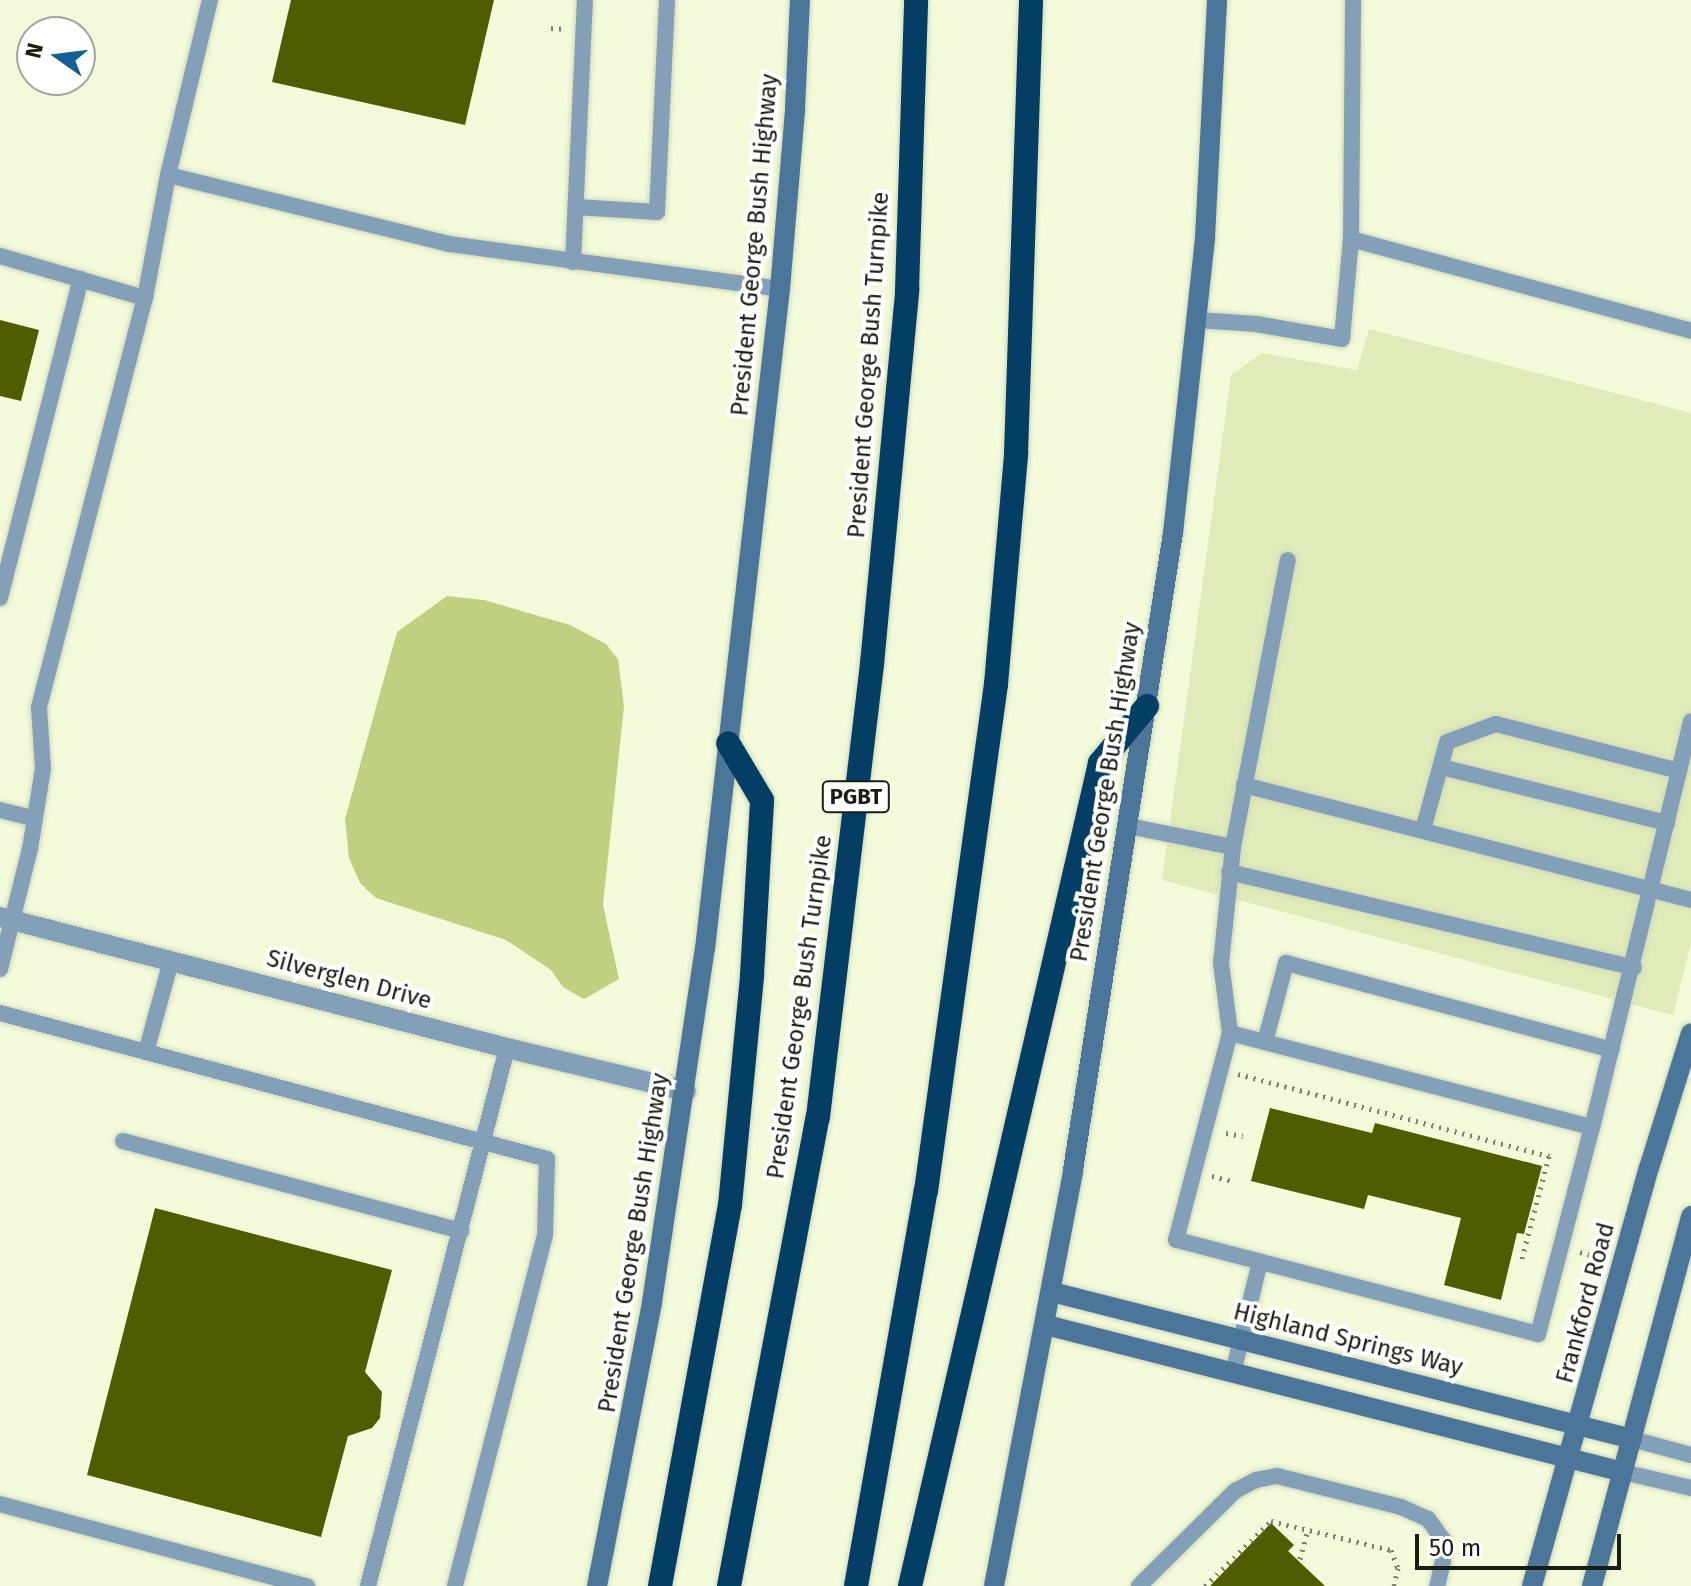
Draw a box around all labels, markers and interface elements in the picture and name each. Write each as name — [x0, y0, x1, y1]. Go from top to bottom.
north arrow — [16, 16, 96, 96]
text: N — [19, 40, 49, 61]
street label: President George Bush Highway — [726, 73, 784, 417]
street label: President George Bush Turnpike — [843, 191, 895, 539]
street label: President George Bush Highway — [1065, 620, 1147, 964]
road number: PGBT — [820, 779, 892, 815]
street label: President George Bush Turnpike — [762, 833, 838, 1181]
street label: Silverglen Drive — [263, 944, 435, 1016]
street label: President George Bush Highway — [593, 1071, 675, 1415]
street label: Frankford Road — [1551, 1219, 1621, 1387]
street label: Highland Springs Way — [1230, 1298, 1466, 1382]
scale bar — [1419, 1518, 1625, 1568]
text: 50 m — [1429, 1534, 1481, 1562]

